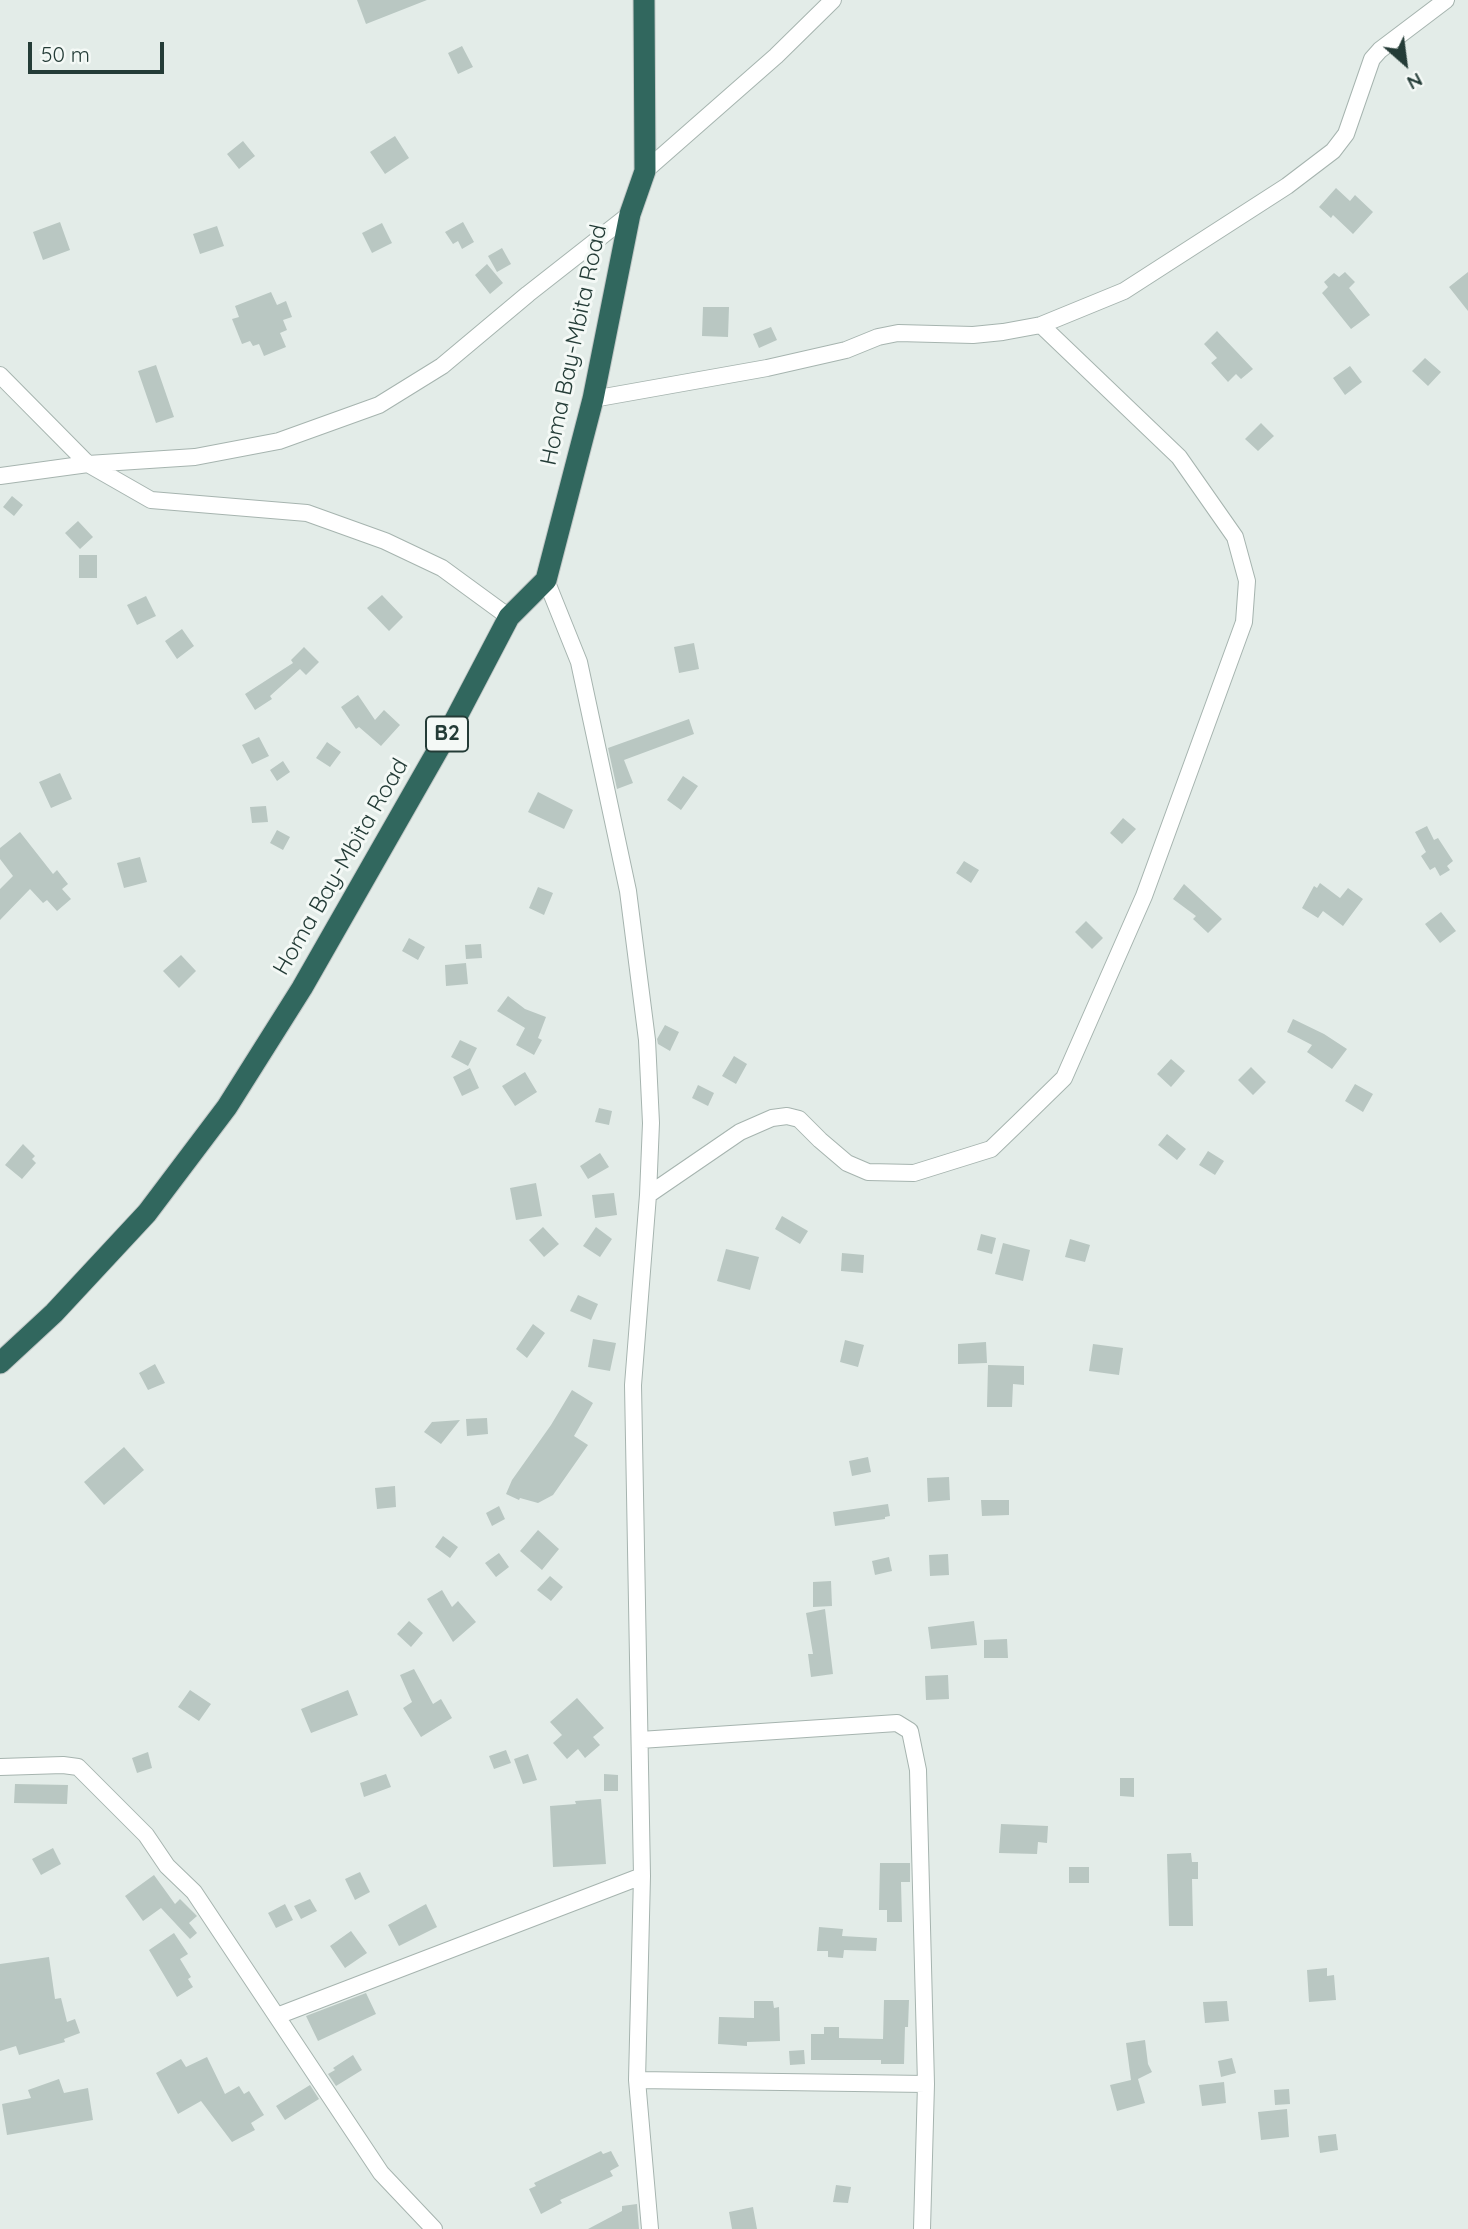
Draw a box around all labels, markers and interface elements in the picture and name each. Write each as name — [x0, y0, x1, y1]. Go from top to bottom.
scale bar — [32, 28, 168, 72]
north arrow — [1370, 28, 1440, 98]
text: 50 m — [41, 41, 90, 67]
text: N — [1403, 68, 1427, 95]
street label: Homa Bay-Mbita Road — [535, 222, 613, 468]
road number: B2 — [426, 716, 468, 752]
street label: Homa Bay-Mbita Road — [268, 754, 414, 980]

